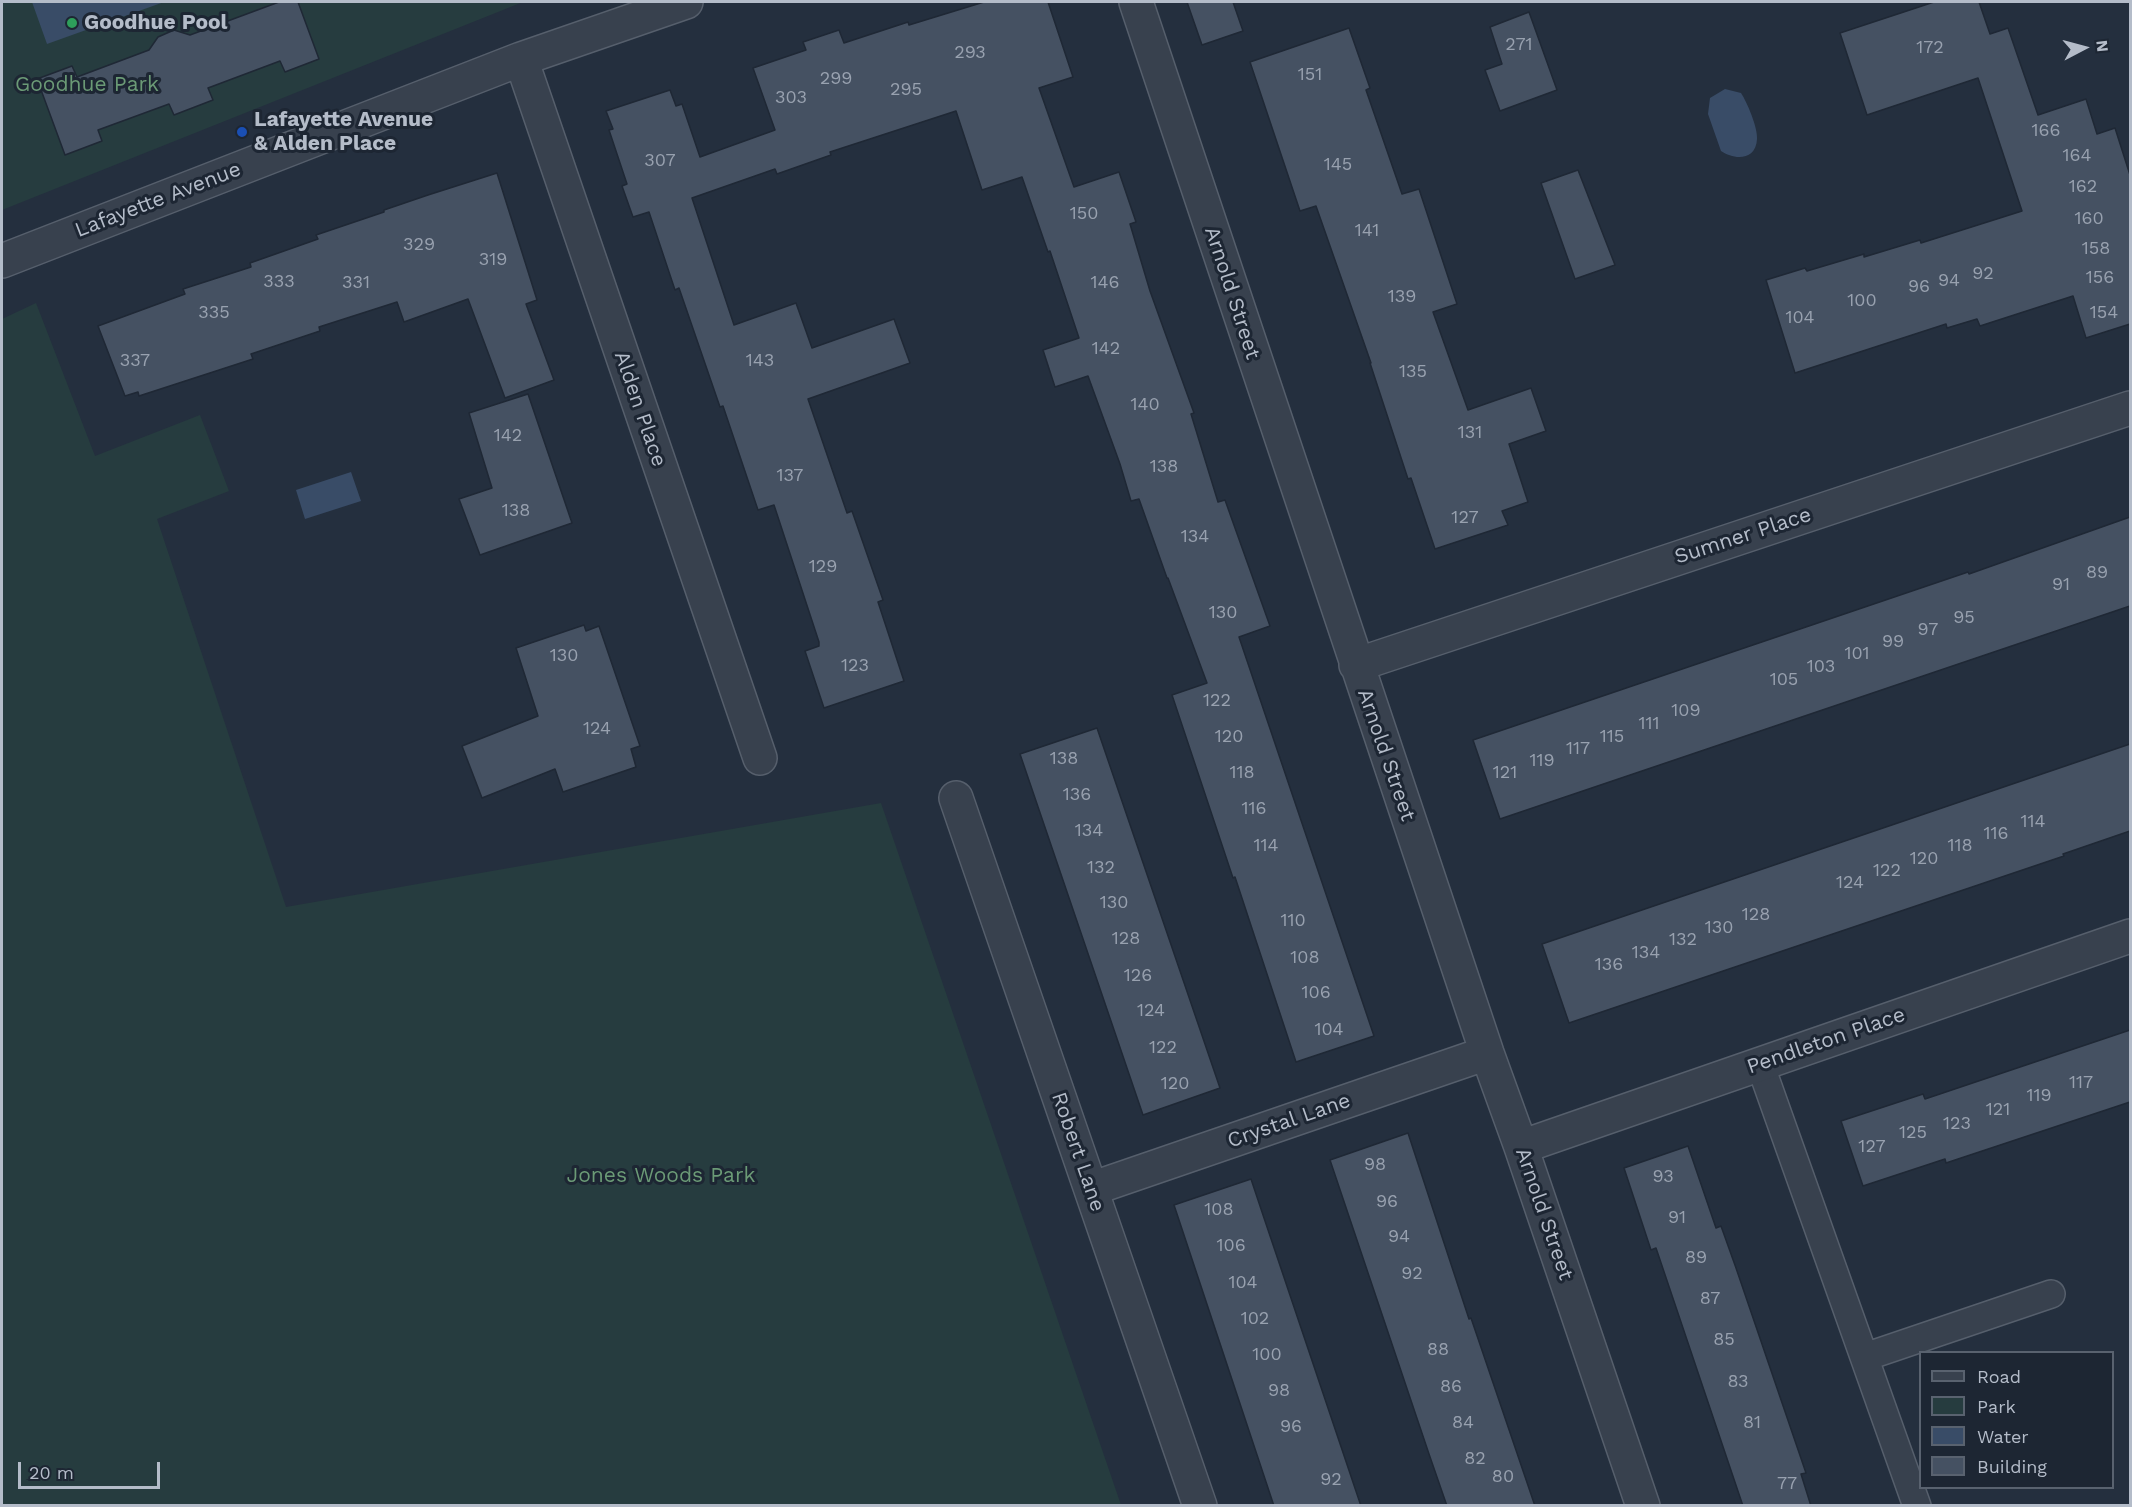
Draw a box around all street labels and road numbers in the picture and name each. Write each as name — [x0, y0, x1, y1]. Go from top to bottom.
street label: Lafayette Avenue — [71, 157, 245, 243]
street label: Arnold Street — [1199, 223, 1265, 363]
street label: Alden Place — [608, 348, 672, 470]
street label: Sumner Place — [1672, 502, 1814, 570]
street label: Arnold Street — [1352, 686, 1420, 824]
street label: Pendleton Place — [1744, 1002, 1908, 1080]
street label: Crystal Lane — [1224, 1088, 1354, 1154]
street label: Robert Lane — [1046, 1089, 1110, 1215]
street label: Arnold Street — [1510, 1145, 1578, 1283]

